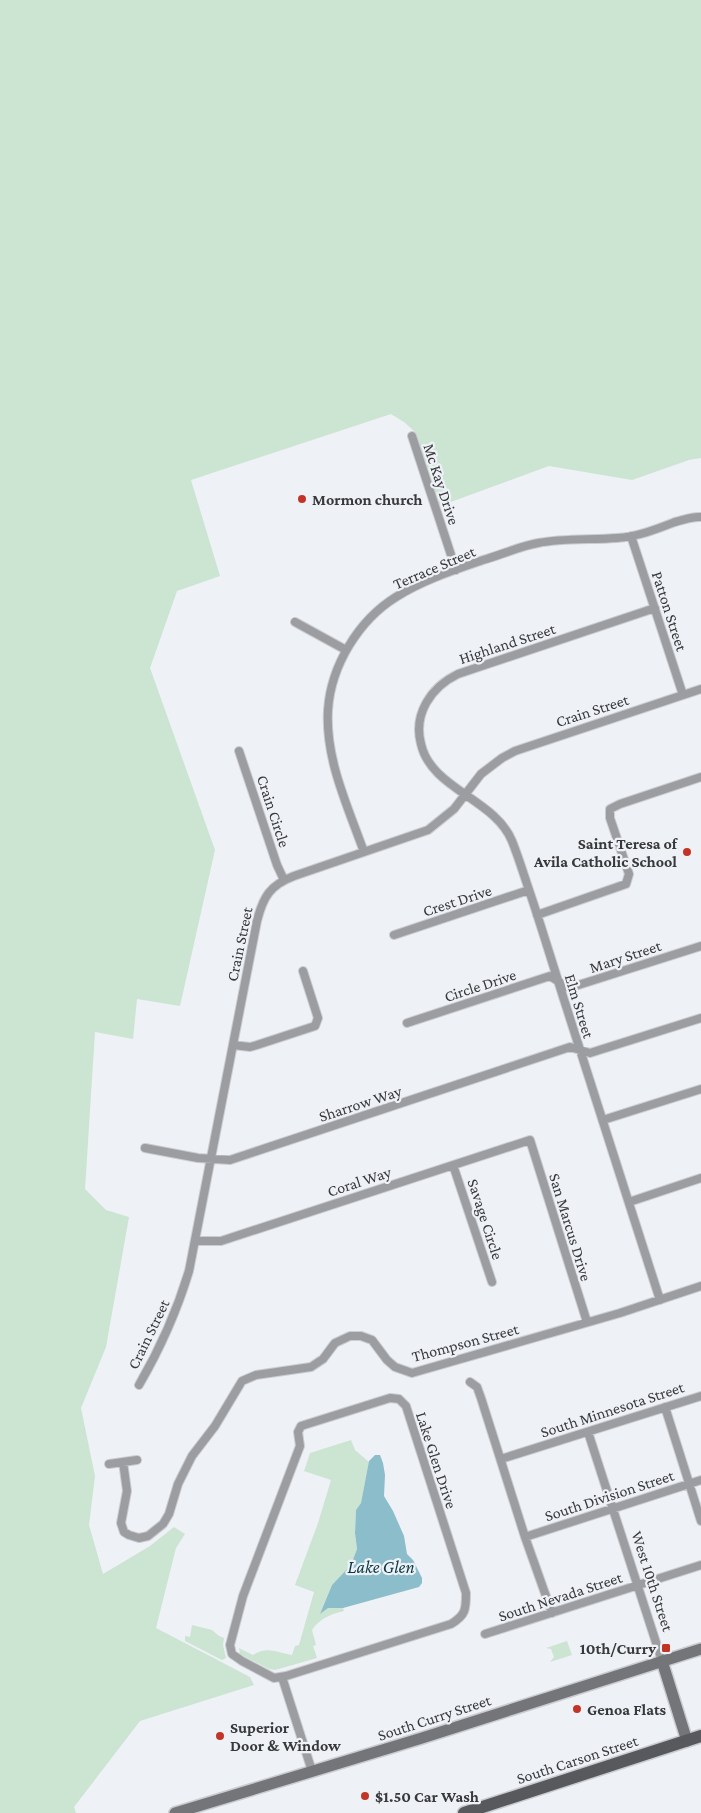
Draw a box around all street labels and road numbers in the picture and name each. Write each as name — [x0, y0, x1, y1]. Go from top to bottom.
street label: Mc Kay Drive — [419, 441, 463, 527]
street label: Terrace Street — [391, 542, 479, 592]
street label: Patton Street — [649, 569, 691, 654]
street label: Highland Street — [457, 620, 558, 668]
street label: Crain Street — [554, 691, 631, 730]
street label: Crain Circle — [254, 773, 293, 849]
street label: Crest Drive — [421, 881, 494, 920]
street label: Crain Street — [223, 905, 256, 983]
street label: Mary Street — [587, 937, 664, 977]
street label: Circle Drive — [442, 966, 518, 1005]
street label: Elm Street — [562, 972, 598, 1041]
street label: Sharrow Way — [317, 1082, 405, 1126]
street label: Coral Way — [325, 1163, 394, 1201]
street label: San Marcus Drive — [546, 1171, 595, 1283]
street label: Savage Circle — [464, 1177, 507, 1262]
street label: Crain Street — [124, 1296, 173, 1372]
street label: Thompson Street — [410, 1320, 521, 1366]
street label: South Minnesota Street — [538, 1378, 687, 1441]
street label: Lake Glen Drive — [413, 1410, 460, 1511]
street label: South Division Street — [542, 1466, 677, 1524]
street label: West 10th Street — [628, 1529, 677, 1634]
street label: South Nevada Street — [496, 1568, 625, 1625]
street label: South Curry Street — [375, 1691, 494, 1745]
street label: South Carson Street — [514, 1732, 641, 1787]

